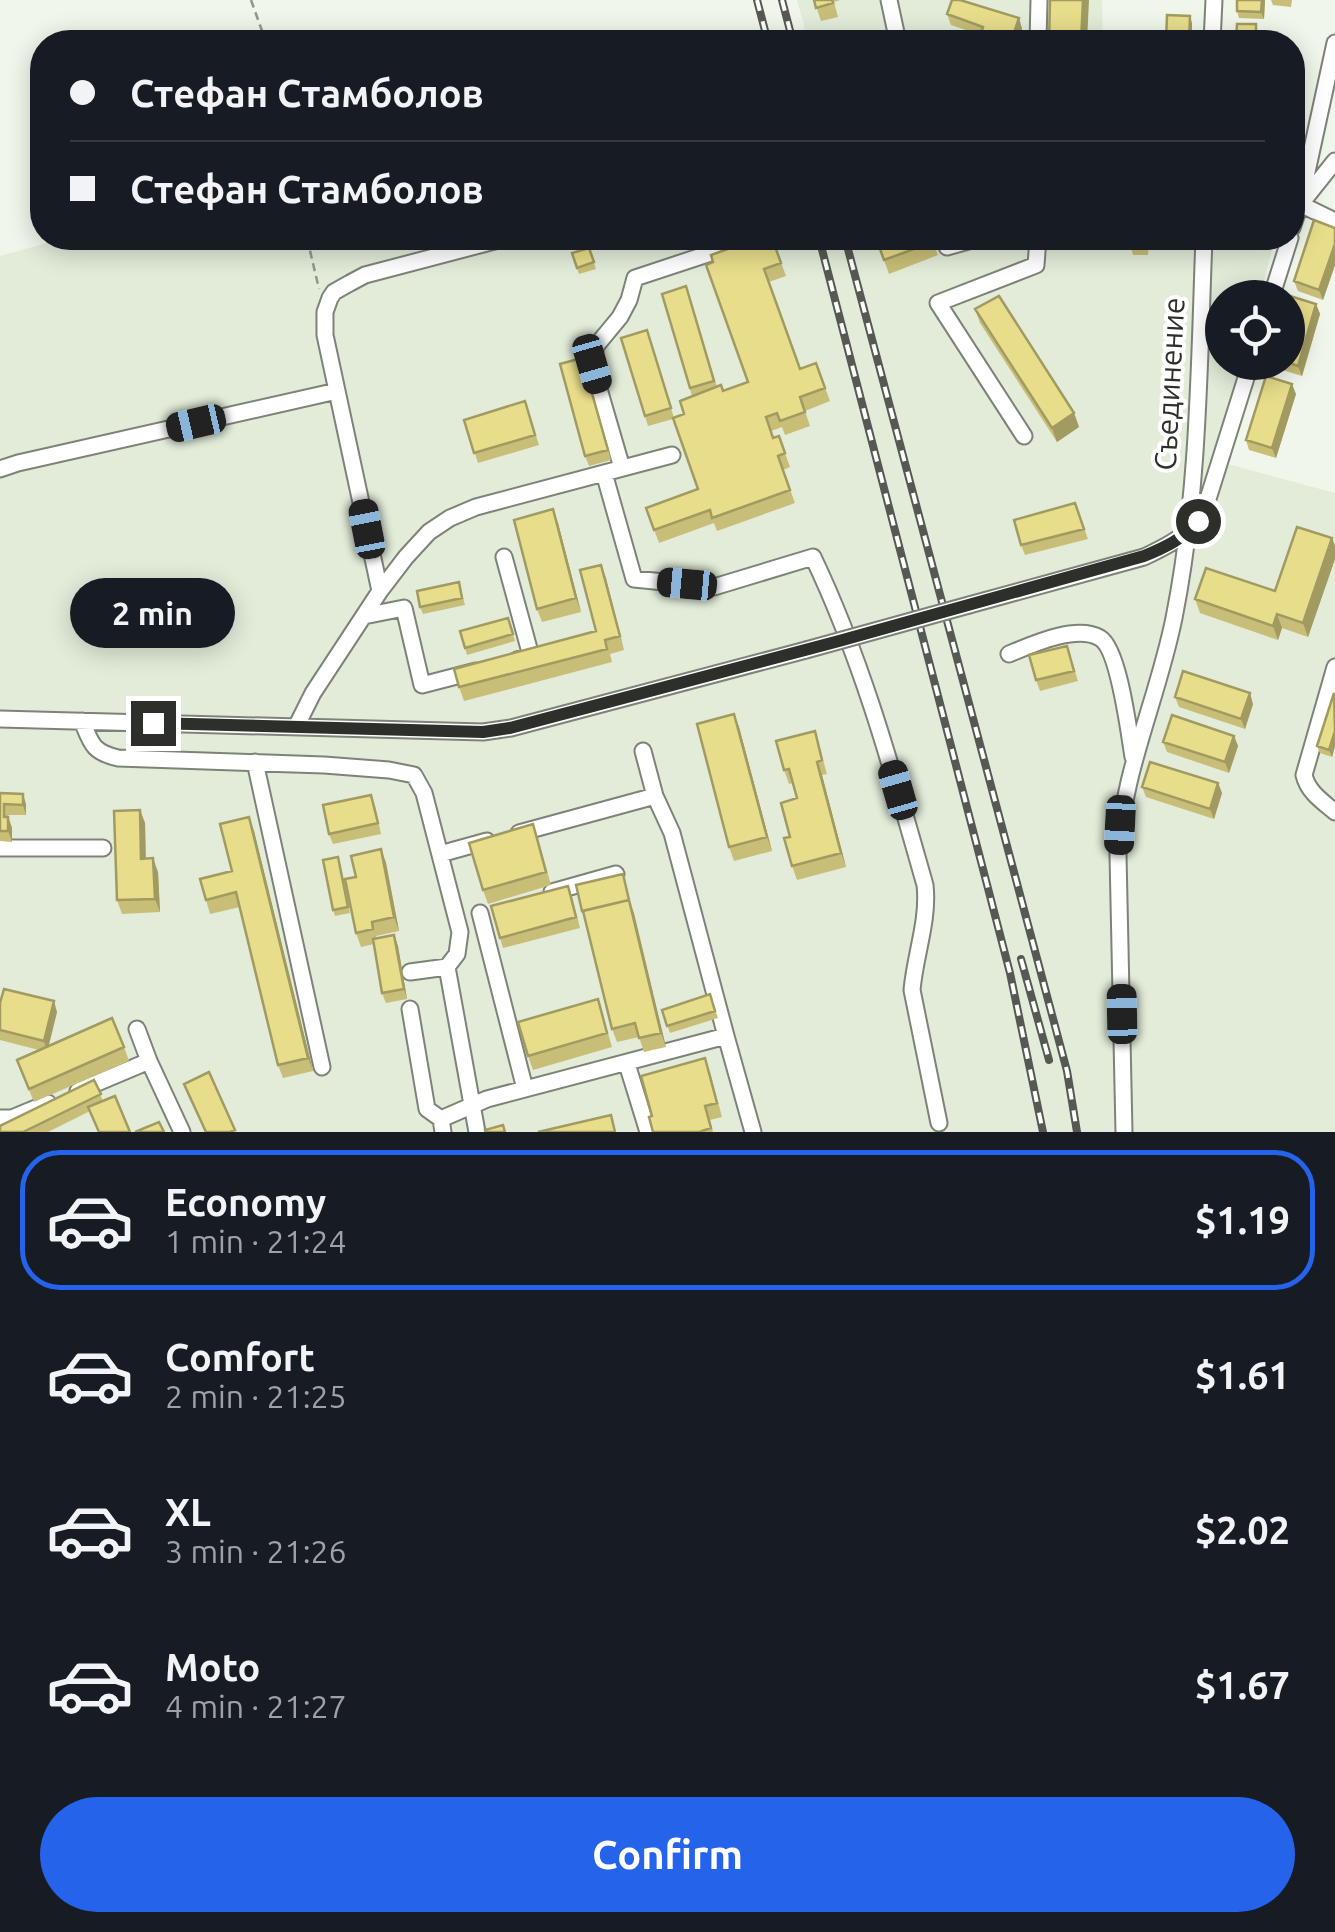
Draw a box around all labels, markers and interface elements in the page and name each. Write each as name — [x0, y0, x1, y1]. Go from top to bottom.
text: Стефан Стамболов — [130, 72, 484, 114]
text: Стефан Стамболов — [130, 168, 484, 210]
map controls — [1205, 280, 1305, 380]
button: locate — [1205, 280, 1305, 380]
street label: Съединение — [1147, 297, 1191, 471]
car — [569, 331, 615, 397]
car — [163, 402, 229, 444]
car — [347, 497, 387, 561]
route start — [1176, 499, 1221, 544]
car — [656, 566, 718, 602]
callout: 2 min — [70, 578, 236, 648]
text: 2 min — [112, 595, 193, 631]
route end — [131, 701, 176, 746]
car — [875, 757, 921, 823]
car — [1103, 794, 1137, 856]
car — [1106, 984, 1138, 1044]
icon: car — [45, 1175, 135, 1265]
text: Economy — [165, 1181, 326, 1223]
text: $1.19 — [1195, 1199, 1290, 1241]
text: 1 min · 21:24 — [165, 1223, 347, 1259]
icon: car — [45, 1330, 135, 1420]
text: Comfort — [165, 1336, 315, 1378]
text: $1.61 — [1195, 1354, 1290, 1396]
text: 2 min · 21:25 — [165, 1378, 347, 1414]
icon: car — [45, 1485, 135, 1575]
text: XL — [165, 1491, 211, 1533]
text: $2.02 — [1195, 1509, 1290, 1551]
text: 3 min · 21:26 — [165, 1533, 347, 1569]
icon: car — [45, 1640, 135, 1730]
text: Moto — [165, 1646, 260, 1688]
text: $1.67 — [1195, 1664, 1290, 1706]
text: 4 min · 21:27 — [165, 1688, 347, 1724]
button: Confirm — [40, 1797, 1295, 1912]

